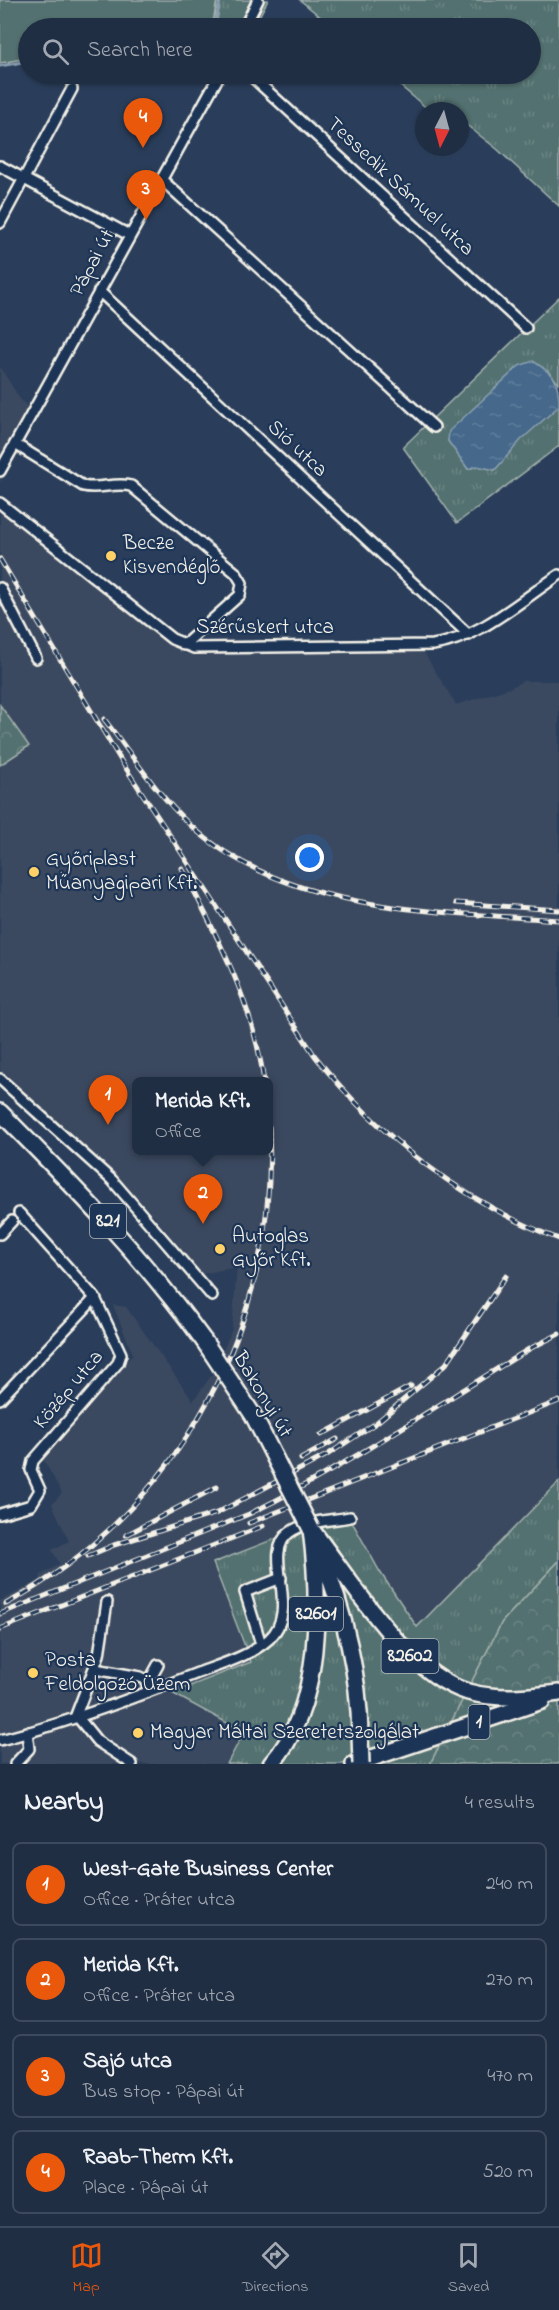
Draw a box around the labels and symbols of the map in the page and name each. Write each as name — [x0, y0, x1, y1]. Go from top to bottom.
pin: 4 — [124, 98, 162, 148]
north arrow — [415, 102, 469, 156]
street label: Tessedik Sámuel utca — [319, 110, 481, 264]
pin: 3 — [126, 170, 166, 220]
street label: Pápai út — [63, 224, 123, 302]
street label: Sió utca — [260, 413, 334, 485]
place label: Becze Kisvendéglő — [122, 529, 220, 585]
marker: Becze Kisvendéglő — [104, 549, 118, 563]
street label: Szérűskert utca — [196, 613, 334, 643]
your location — [295, 843, 324, 872]
place label: Győriplast Műanyagipari Kft. — [46, 845, 197, 901]
marker: Győriplast Műanyagipari Kft. — [27, 865, 41, 879]
pin: 1 — [88, 1076, 128, 1125]
pin: 2 — [184, 1174, 222, 1224]
road number: 821 — [90, 1204, 126, 1238]
place label: Autoglas Győr Kft. — [232, 1222, 311, 1278]
marker: Autoglas Győr Kft. — [213, 1242, 227, 1256]
street label: Közép utca — [27, 1344, 111, 1436]
street label: Bakonyi út — [222, 1345, 299, 1445]
road number: 82601 — [289, 1597, 343, 1631]
road number: 82602 — [382, 1639, 438, 1673]
place label: Posta Feldolgozó Üzem — [44, 1646, 190, 1702]
marker: Posta Feldolgozó Üzem — [26, 1666, 40, 1680]
road number: 1 — [468, 1705, 490, 1739]
place label: Magyar Máltai Szeretetszolgálat — [150, 1718, 419, 1750]
marker: Magyar Máltai Szeretetszolgálat — [131, 1726, 145, 1740]

